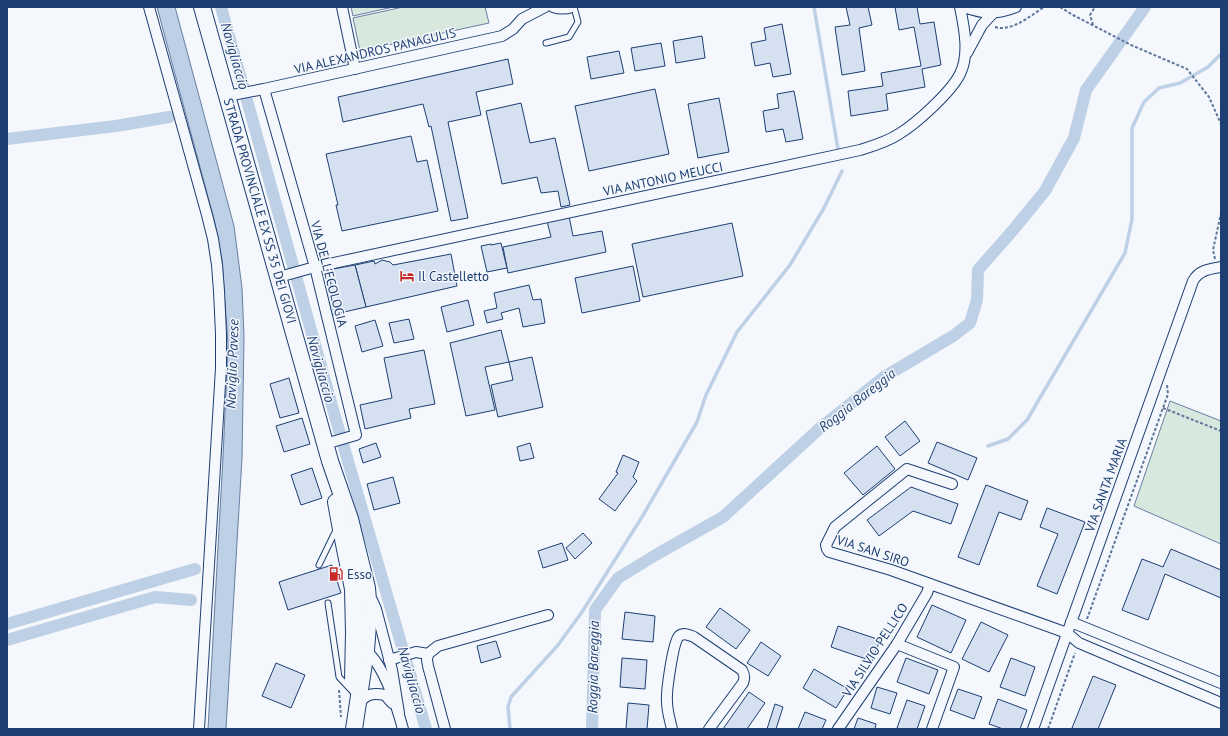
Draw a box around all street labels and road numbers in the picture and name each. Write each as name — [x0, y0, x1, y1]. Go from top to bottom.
street label: VIA ALEXANDROS PANAGULIS — [292, 24, 458, 78]
street label: STRADA PROVINCIALE EX SS 35 DEI GIOVI — [220, 96, 300, 326]
street label: VIA ANTONIO MEUCCI — [601, 158, 724, 200]
street label: VIA DELL'ECOLOGIA — [306, 218, 351, 329]
street label: VIA SANTA MARIA — [1081, 435, 1131, 535]
street label: VIA SAN SIRO — [834, 531, 911, 571]
street label: VIA SILVIO PELLICO — [838, 600, 912, 701]

